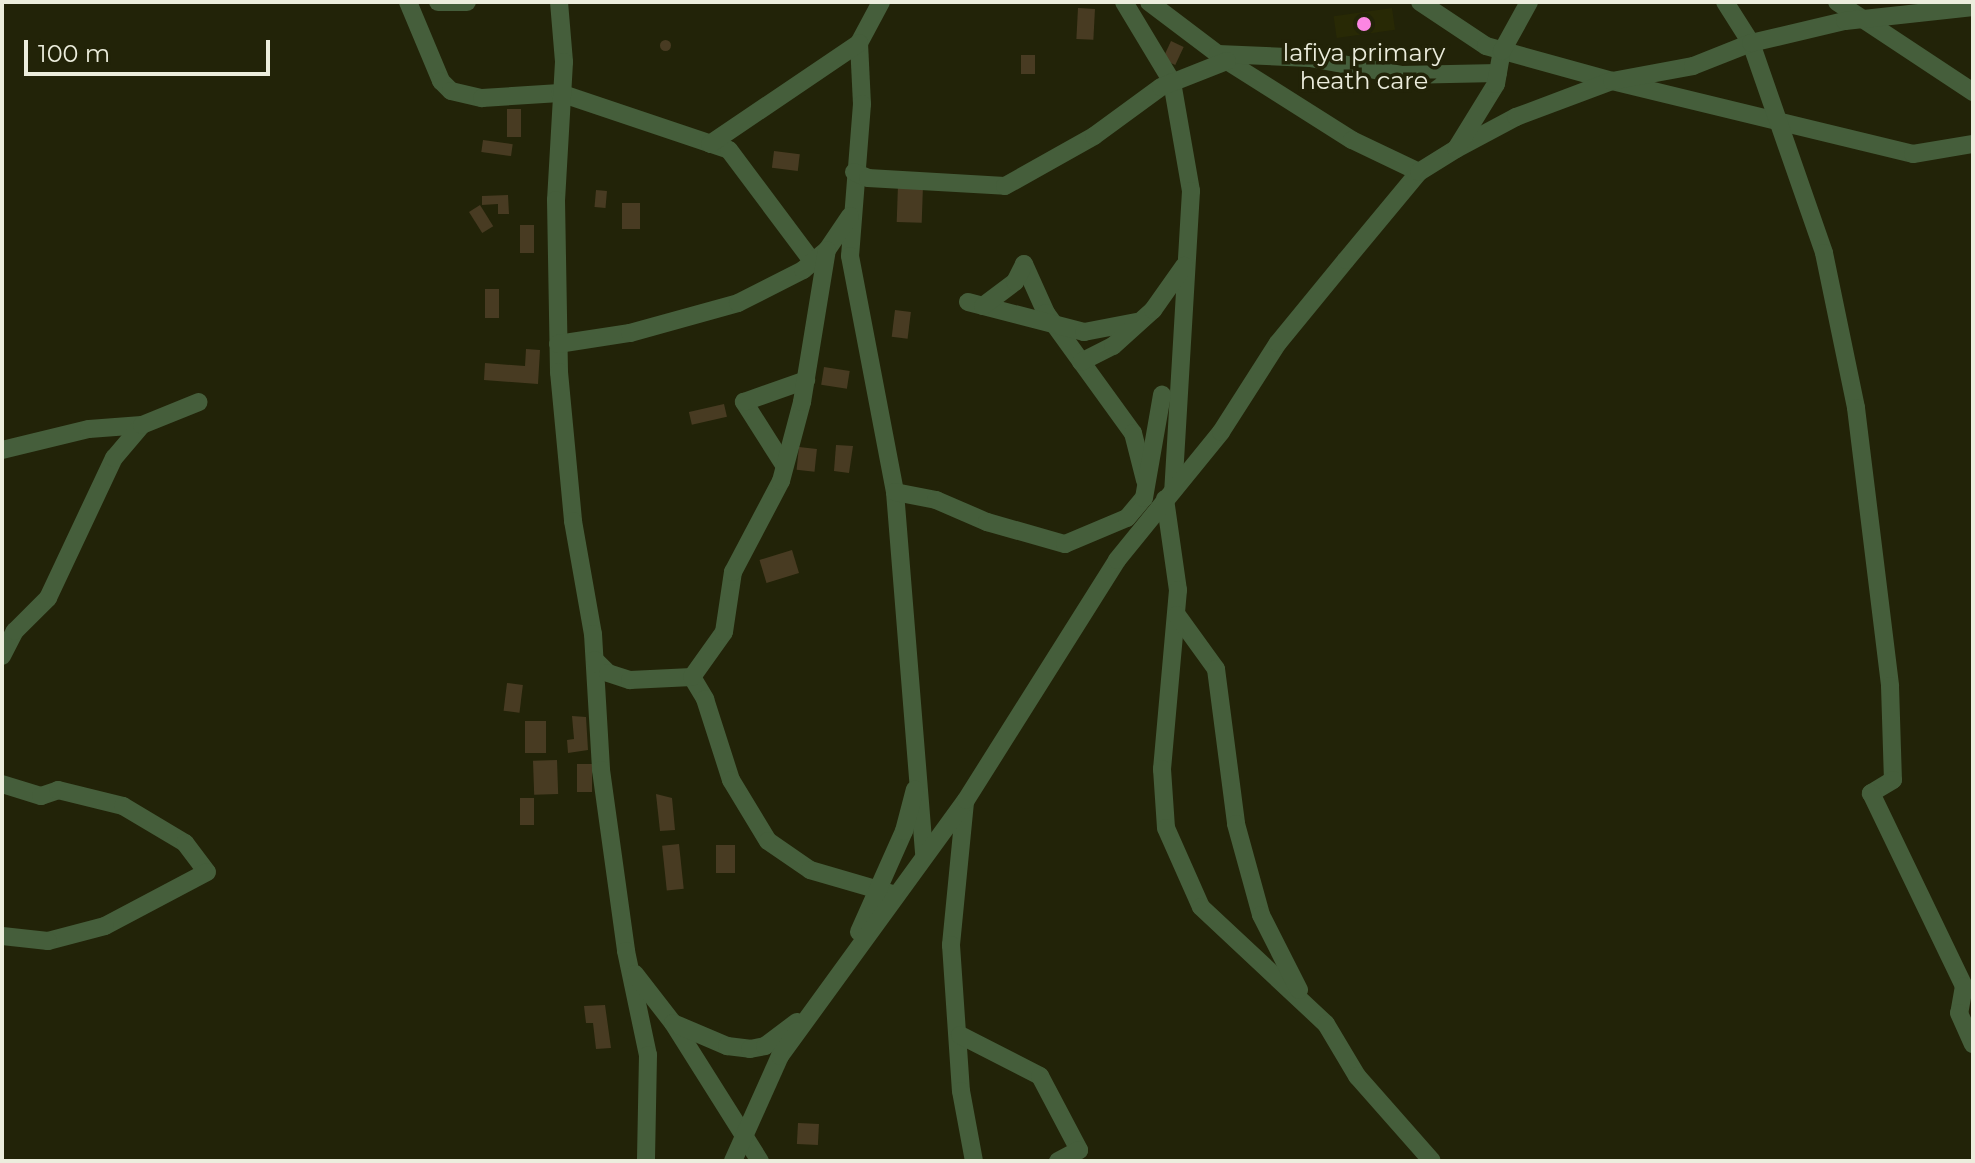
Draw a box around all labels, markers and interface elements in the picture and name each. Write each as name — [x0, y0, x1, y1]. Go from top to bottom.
marker: lafiya primary heath care — [1353, 13, 1375, 35]
scale bar — [28, 24, 274, 74]
text: 100 m — [38, 39, 110, 68]
place label: lafiya primary heath care — [1283, 39, 1445, 95]

